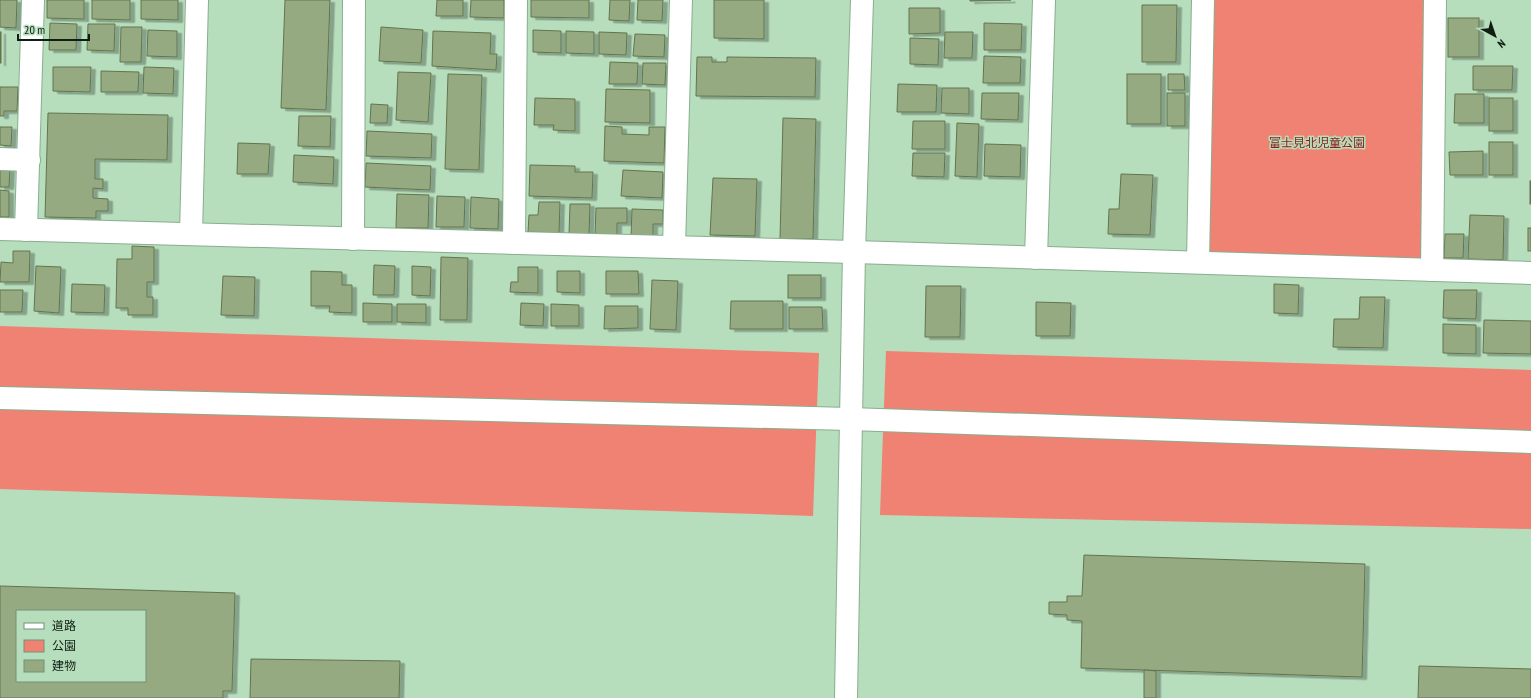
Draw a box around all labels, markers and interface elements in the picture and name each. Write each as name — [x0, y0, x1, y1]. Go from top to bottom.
scale bar — [18, 16, 89, 42]
north arrow — [1475, 16, 1515, 56]
text: 20 m — [24, 22, 45, 37]
text: N — [1495, 36, 1508, 51]
park label: 富士見北児童公園 — [1269, 135, 1365, 150]
legend — [16, 610, 146, 682]
text: 道路 — [52, 618, 76, 633]
text: 公園 — [52, 638, 76, 653]
text: 建物 — [52, 658, 76, 673]

